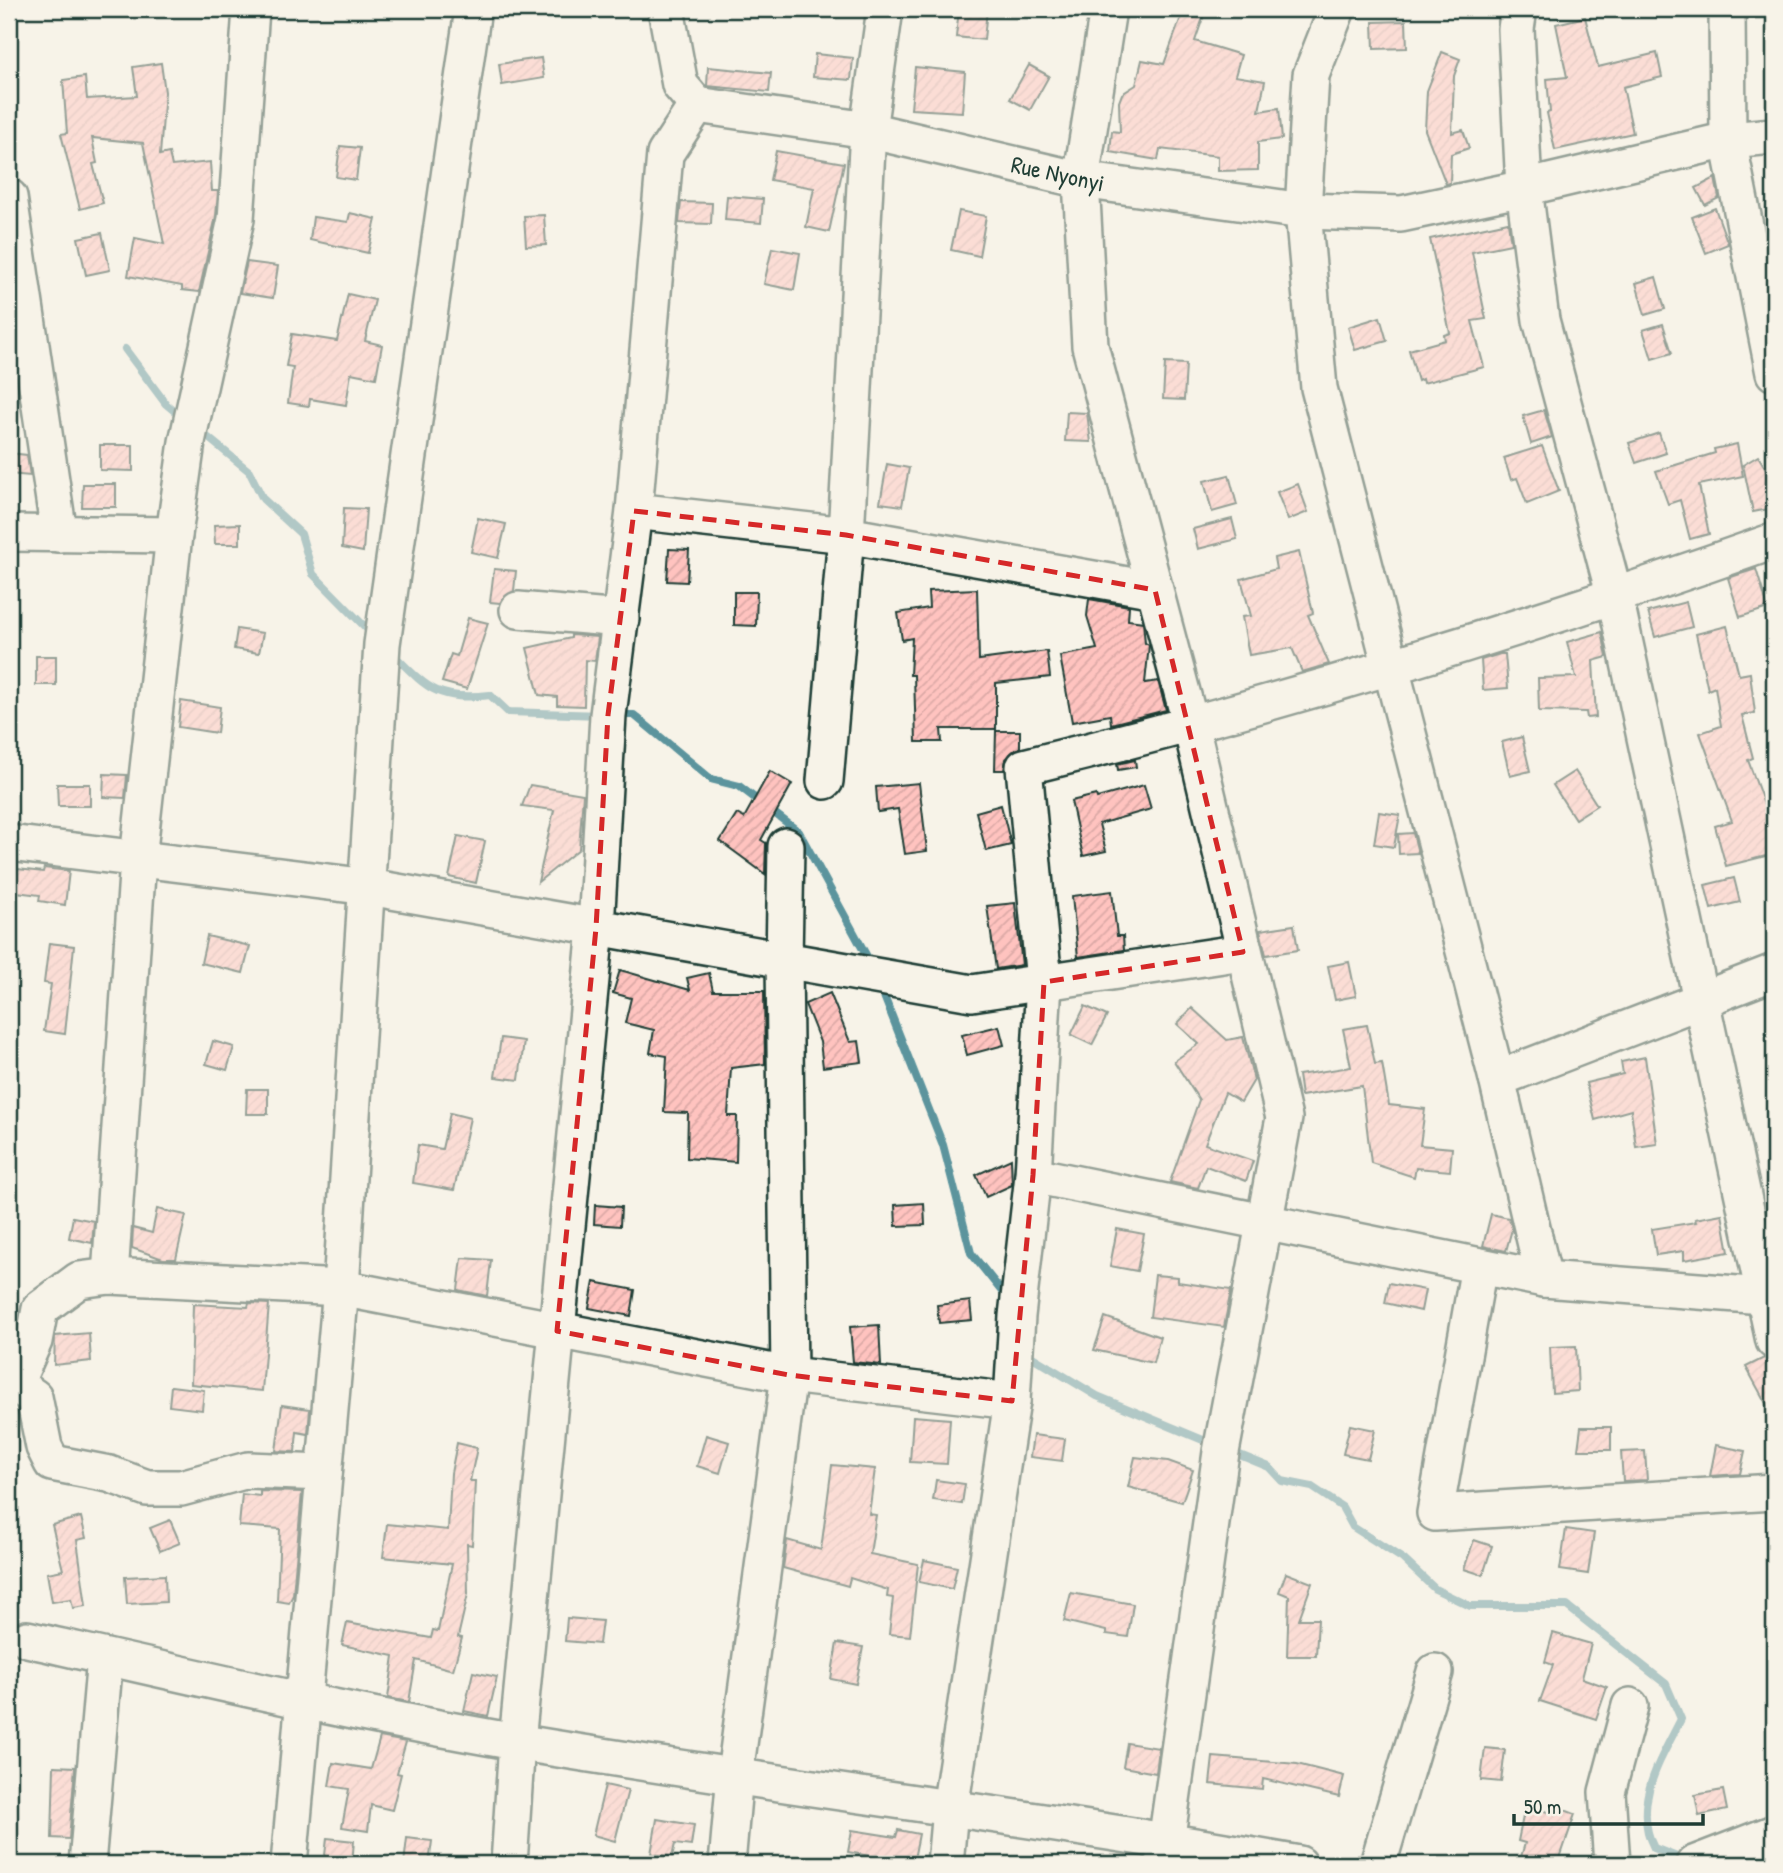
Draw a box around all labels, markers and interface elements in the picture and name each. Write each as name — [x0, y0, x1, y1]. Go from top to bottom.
street label: Rue Nyonyi — [1008, 148, 1108, 198]
scale bar — [1514, 1782, 1702, 1826]
text: 50 m — [1524, 1792, 1561, 1821]

